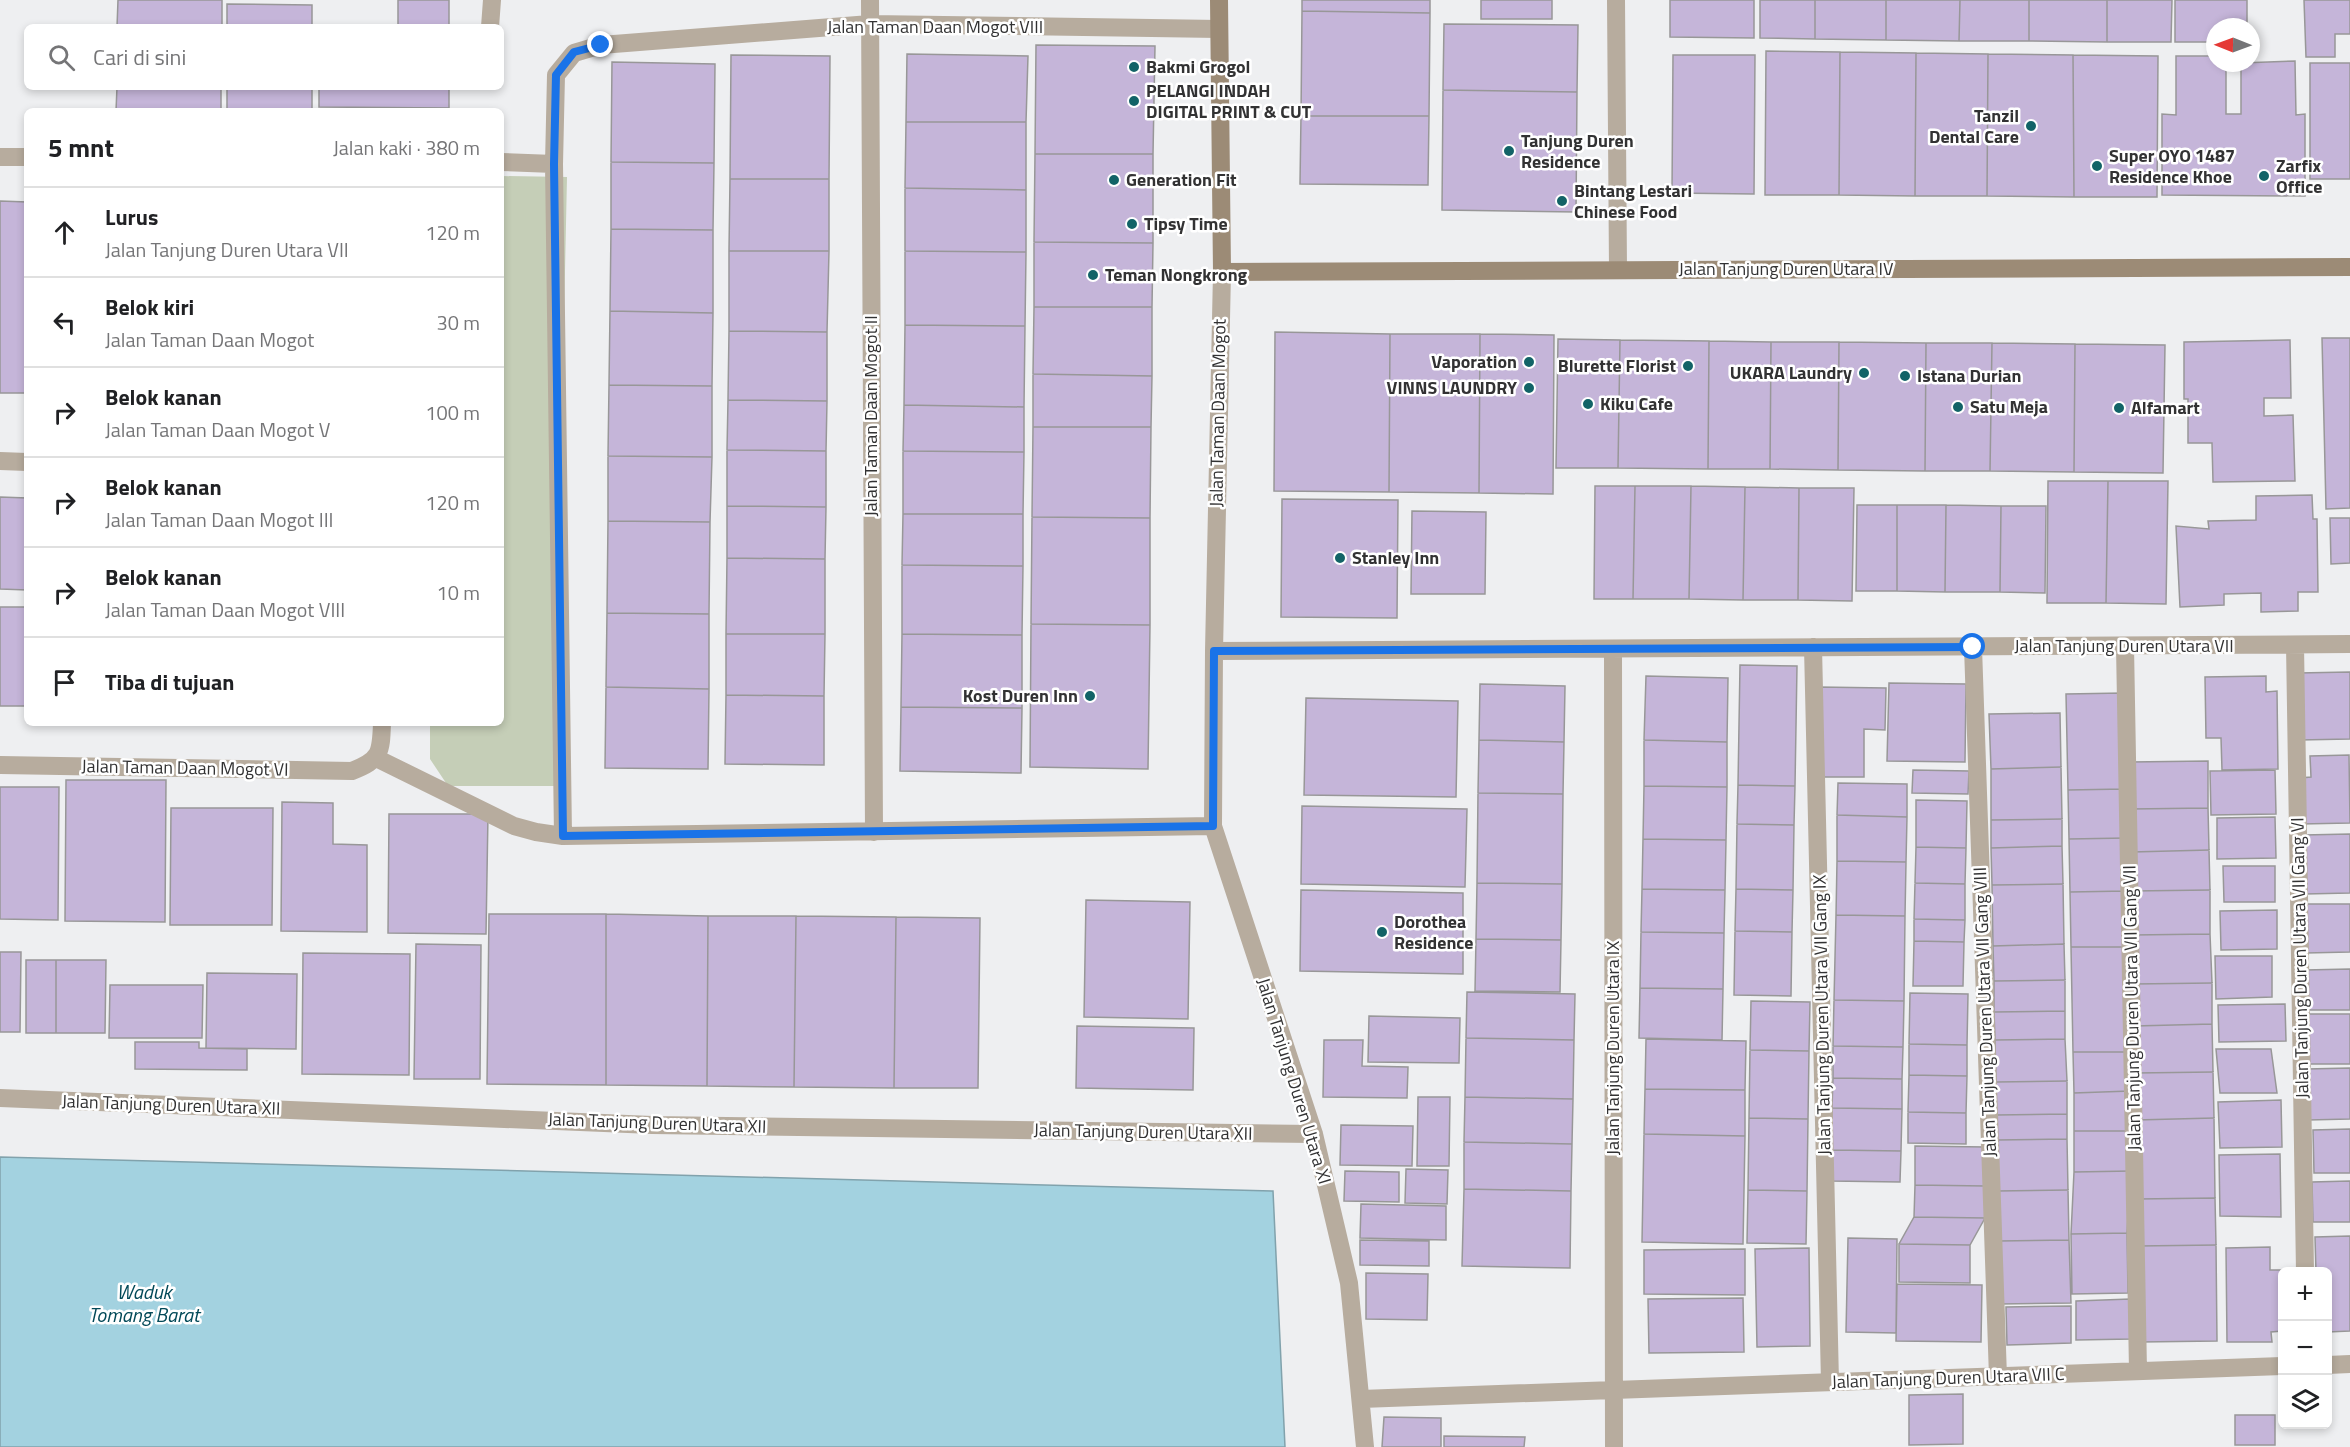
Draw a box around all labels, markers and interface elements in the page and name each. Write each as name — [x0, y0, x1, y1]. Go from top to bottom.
street label: Jalan Taman Daan Mogot VIII — [827, 13, 1043, 40]
north arrow — [2206, 18, 2260, 72]
search box — [24, 24, 504, 90]
route end — [587, 31, 613, 57]
text: Cari di sini — [93, 40, 186, 74]
icon: search — [45, 41, 78, 74]
place label: Bakmi Grogol — [1146, 53, 1250, 80]
marker: Bakmi Grogol — [1127, 60, 1141, 74]
place label: PELANGI INDAH DIGITAL PRINT & CUT — [1146, 77, 1312, 125]
marker: PELANGI INDAH DIGITAL PRINT & CUT — [1127, 94, 1141, 108]
place label: Tanzil Dental Care — [1929, 102, 2019, 150]
marker: Tanzil Dental Care — [2024, 119, 2038, 133]
place label: Tanjung Duren Residence — [1521, 127, 1634, 175]
text: 5 mnt — [48, 128, 114, 167]
text: Jalan kaki · 380 m — [333, 132, 480, 163]
place label: Super OYO 1487 Residence Khoe — [2109, 142, 2235, 190]
marker: Tanjung Duren Residence — [1502, 144, 1516, 158]
place label: Zarfix Office — [2276, 152, 2322, 200]
marker: Super OYO 1487 Residence Khoe — [2090, 159, 2104, 173]
place label: Generation Fit — [1126, 166, 1237, 193]
marker: Zarfix Office — [2257, 169, 2271, 183]
marker: Generation Fit — [1107, 173, 1121, 187]
place label: Bintang Lestari Chinese Food — [1574, 177, 1692, 225]
marker: Bintang Lestari Chinese Food — [1555, 194, 1569, 208]
text: Lurus — [105, 200, 158, 234]
place label: Tipsy Time — [1144, 210, 1228, 237]
icon: ahead — [48, 216, 81, 249]
text: 120 m — [425, 217, 480, 248]
marker: Tipsy Time — [1125, 217, 1139, 231]
text: Jalan Tanjung Duren Utara VII — [105, 234, 349, 265]
street label: Jalan Tanjung Duren Utara IV — [1679, 255, 1894, 282]
place label: Teman Nongkrong — [1105, 261, 1248, 288]
marker: Teman Nongkrong — [1086, 268, 1100, 282]
text: Belok kiri — [105, 290, 194, 324]
icon: left — [48, 306, 81, 339]
text: 30 m — [436, 307, 480, 338]
street label: Jalan Taman Daan Mogot II — [857, 315, 884, 517]
street label: Jalan Taman Daan Mogot — [1202, 318, 1233, 507]
text: Jalan Taman Daan Mogot — [105, 324, 314, 355]
place label: Vaporation — [1431, 348, 1517, 375]
place label: Blurette Florist — [1558, 352, 1676, 379]
marker: Vaporation — [1522, 355, 1536, 369]
marker: Blurette Florist — [1681, 359, 1695, 373]
place label: UKARA Laundry — [1730, 359, 1852, 386]
place label: Istana Durian — [1917, 362, 2021, 389]
marker: UKARA Laundry — [1857, 366, 1871, 380]
marker: Istana Durian — [1898, 369, 1912, 383]
place label: VINNS LAUNDRY — [1387, 374, 1518, 401]
text: Belok kanan — [105, 380, 222, 414]
marker: VINNS LAUNDRY — [1522, 381, 1536, 395]
place label: Kiku Cafe — [1600, 390, 1673, 417]
place label: Satu Meja — [1970, 393, 2048, 420]
place label: Alfamart — [2131, 394, 2200, 421]
icon: right — [48, 396, 81, 429]
text: 100 m — [425, 397, 480, 428]
marker: Kiku Cafe — [1581, 397, 1595, 411]
marker: Satu Meja — [1951, 400, 1965, 414]
marker: Alfamart — [2112, 401, 2126, 415]
text: Jalan Taman Daan Mogot V — [105, 414, 330, 445]
text: Belok kanan — [105, 470, 222, 504]
icon: right — [48, 486, 81, 519]
text: 120 m — [425, 487, 480, 518]
text: Jalan Taman Daan Mogot III — [105, 504, 334, 535]
place label: Stanley Inn — [1352, 544, 1439, 571]
marker: Stanley Inn — [1333, 551, 1347, 565]
text: Belok kanan — [105, 560, 222, 594]
icon: right — [48, 576, 81, 609]
text: 10 m — [436, 577, 480, 608]
text: Jalan Taman Daan Mogot VIII — [105, 594, 345, 625]
street label: Jalan Tanjung Duren Utara VII — [2014, 632, 2234, 659]
route start — [1959, 633, 1985, 659]
text: Tiba di tujuan — [105, 665, 234, 699]
icon: arrive — [48, 666, 81, 699]
place label: Kost Duren Inn — [963, 682, 1078, 709]
marker: Kost Duren Inn — [1083, 689, 1097, 703]
street label: Jalan Taman Daan Mogot VI — [81, 752, 289, 783]
street label: Jalan Tanjung Duren Utara VII Gang VI — [2284, 817, 2315, 1099]
street label: Jalan Tanjung Duren Utara VII Gang VII — [2116, 865, 2147, 1151]
street label: Jalan Tanjung Duren Utara VII Gang VIII — [1966, 867, 2003, 1157]
street label: Jalan Tanjung Duren Utara VII Gang IX — [1806, 874, 1837, 1156]
place label: Dorothea Residence — [1394, 908, 1474, 956]
marker: Dorothea Residence — [1375, 925, 1389, 939]
street label: Jalan Tanjung Duren Utara IX — [1599, 941, 1626, 1155]
street label: Jalan Tanjung Duren Utara XI — [1250, 974, 1339, 1187]
street label: Jalan Tanjung Duren Utara XII — [61, 1087, 281, 1122]
street label: Jalan Tanjung Duren Utara XII — [547, 1105, 767, 1140]
street label: Jalan Tanjung Duren Utara XII — [1033, 1116, 1253, 1147]
map controls — [2278, 1267, 2332, 1429]
button: + — [2278, 1267, 2332, 1321]
water label: Waduk Tomang Barat — [89, 1276, 202, 1330]
button: − — [2278, 1321, 2332, 1375]
street label: Jalan Tanjung Duren Utara VII C — [1831, 1360, 2065, 1395]
button: layers — [2278, 1375, 2332, 1429]

